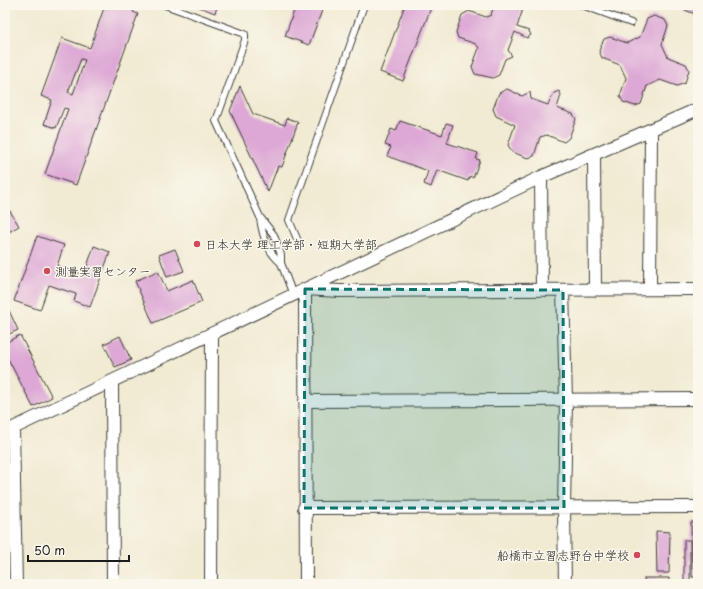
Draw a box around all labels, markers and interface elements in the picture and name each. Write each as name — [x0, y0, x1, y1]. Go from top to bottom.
place label: 日本大学 理工学部・短期大学部 — [205, 235, 377, 253]
marker: 日本大学 理工学部・短期大学部 — [192, 239, 202, 249]
place label: 測量実習センター — [55, 262, 151, 280]
marker: 測量実習センター — [42, 266, 52, 276]
scale bar — [28, 537, 129, 563]
text: 50 m — [34, 541, 65, 559]
place label: 船橋市立習志野台中学校 — [497, 546, 629, 564]
marker: 船橋市立習志野台中学校 — [632, 550, 642, 560]

